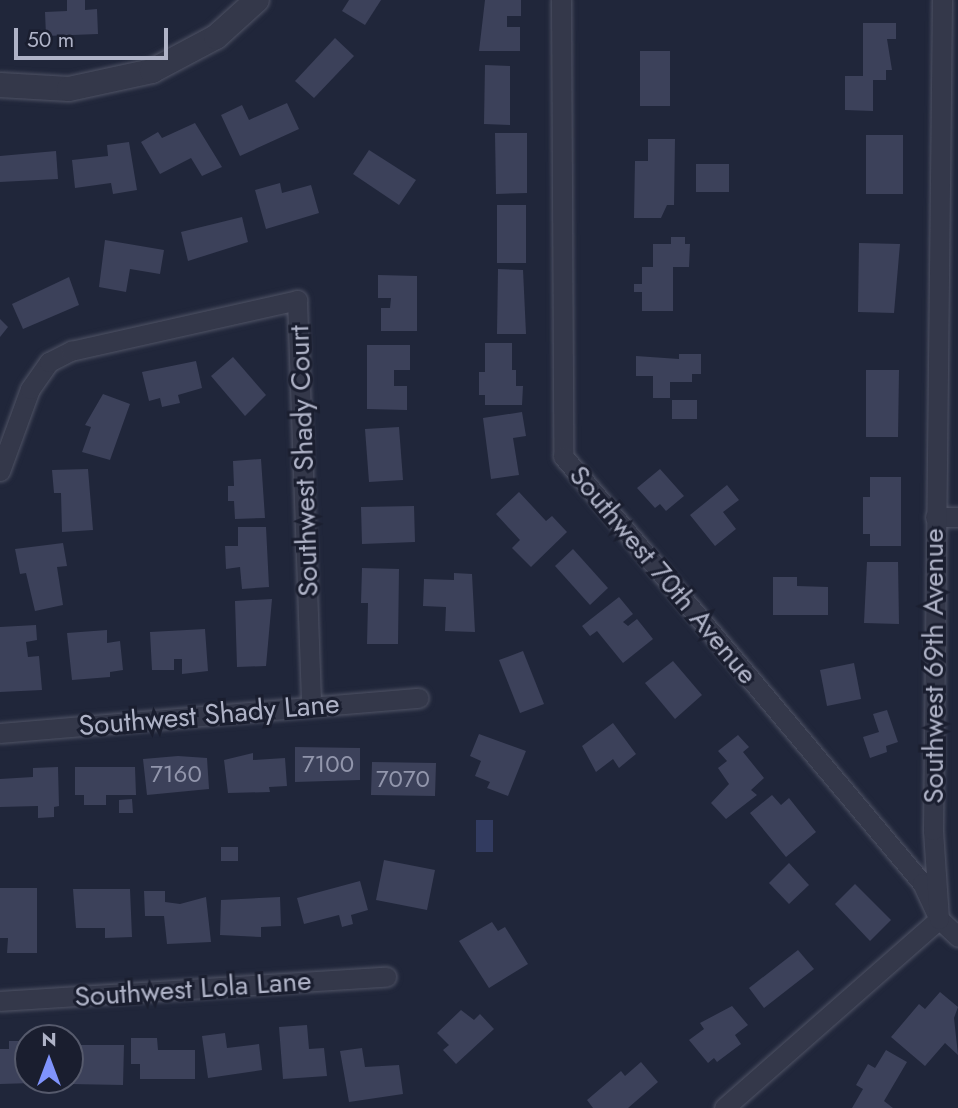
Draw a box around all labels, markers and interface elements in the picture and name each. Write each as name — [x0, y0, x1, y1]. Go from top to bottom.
scale bar — [18, 14, 172, 58]
text: 50 m — [27, 25, 74, 55]
street label: Southwest Shady Court — [282, 325, 326, 597]
street label: Southwest 70th Avenue — [562, 459, 764, 691]
street label: Southwest 69th Avenue — [917, 528, 951, 804]
street label: Southwest Shady Lane — [77, 687, 341, 743]
house number: 7100 — [302, 750, 354, 778]
house number: 7160 — [150, 760, 202, 788]
house number: 7070 — [376, 765, 430, 793]
street label: Southwest Lola Lane — [73, 964, 313, 1014]
north arrow — [14, 1024, 84, 1094]
text: N — [41, 1026, 57, 1053]

